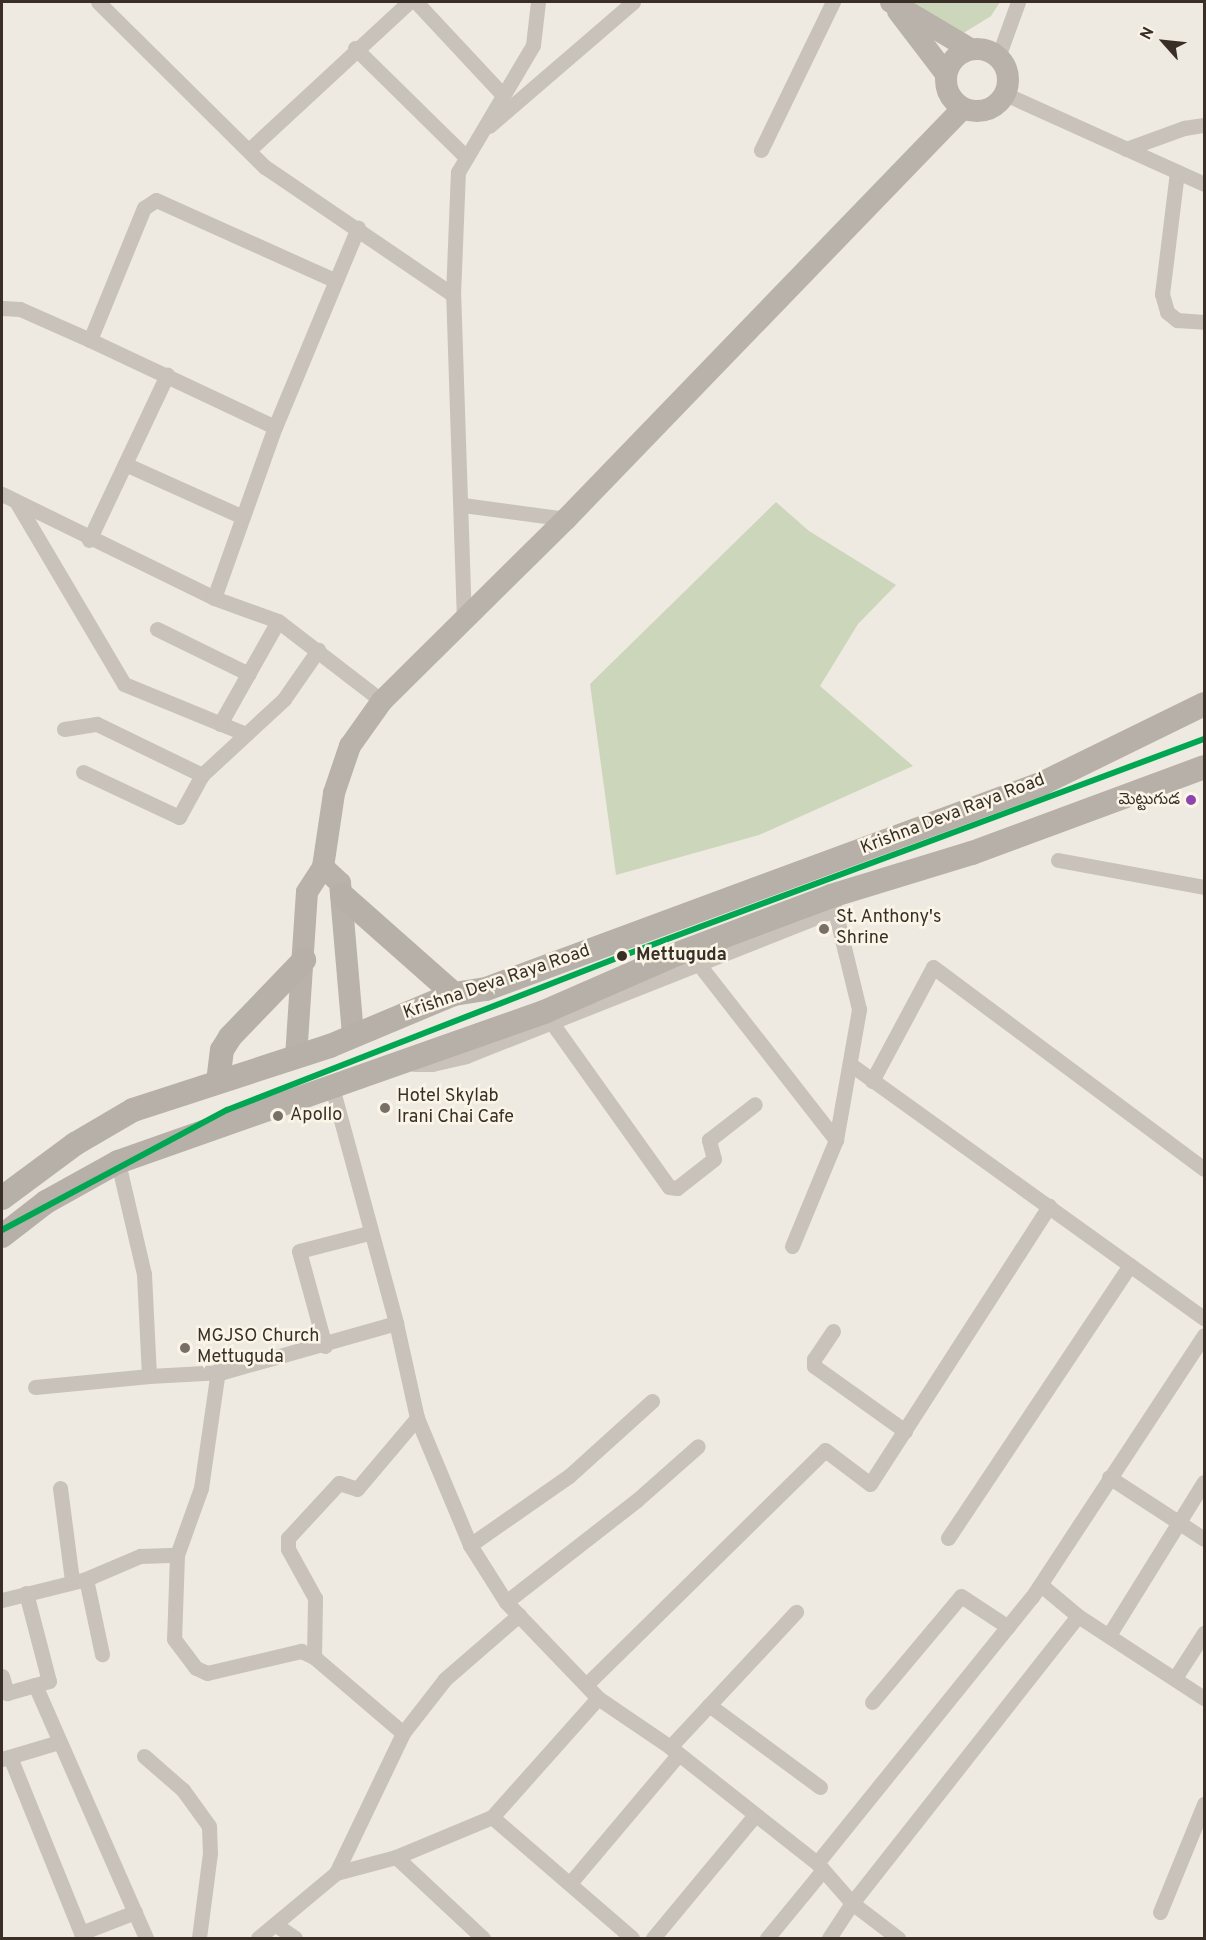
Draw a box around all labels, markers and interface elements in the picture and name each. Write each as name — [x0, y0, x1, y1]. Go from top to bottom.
north arrow — [1134, 12, 1194, 72]
text: N — [1136, 24, 1159, 43]
street label: Krishna Deva Raya Road — [858, 770, 1048, 860]
place label: మెట్టుగుడ — [1118, 790, 1180, 810]
marker: మెట్టుగుడ — [1185, 794, 1197, 806]
place label: St. Anthony's Shrine — [836, 908, 942, 950]
marker: St. Anthony's Shrine — [817, 922, 831, 936]
street label: Krishna Deva Raya Road — [401, 941, 593, 1025]
place label: Mettuguda — [636, 945, 727, 967]
marker: Mettuguda — [613, 947, 631, 965]
place label: Hotel Skylab Irani Chai Cafe — [397, 1087, 514, 1130]
marker: Hotel Skylab Irani Chai Cafe — [378, 1101, 392, 1115]
place label: Apollo — [290, 1105, 342, 1127]
marker: Apollo — [271, 1109, 285, 1123]
place label: MGJSO Church Mettuguda — [197, 1327, 319, 1370]
marker: MGJSO Church Mettuguda — [178, 1341, 192, 1355]

